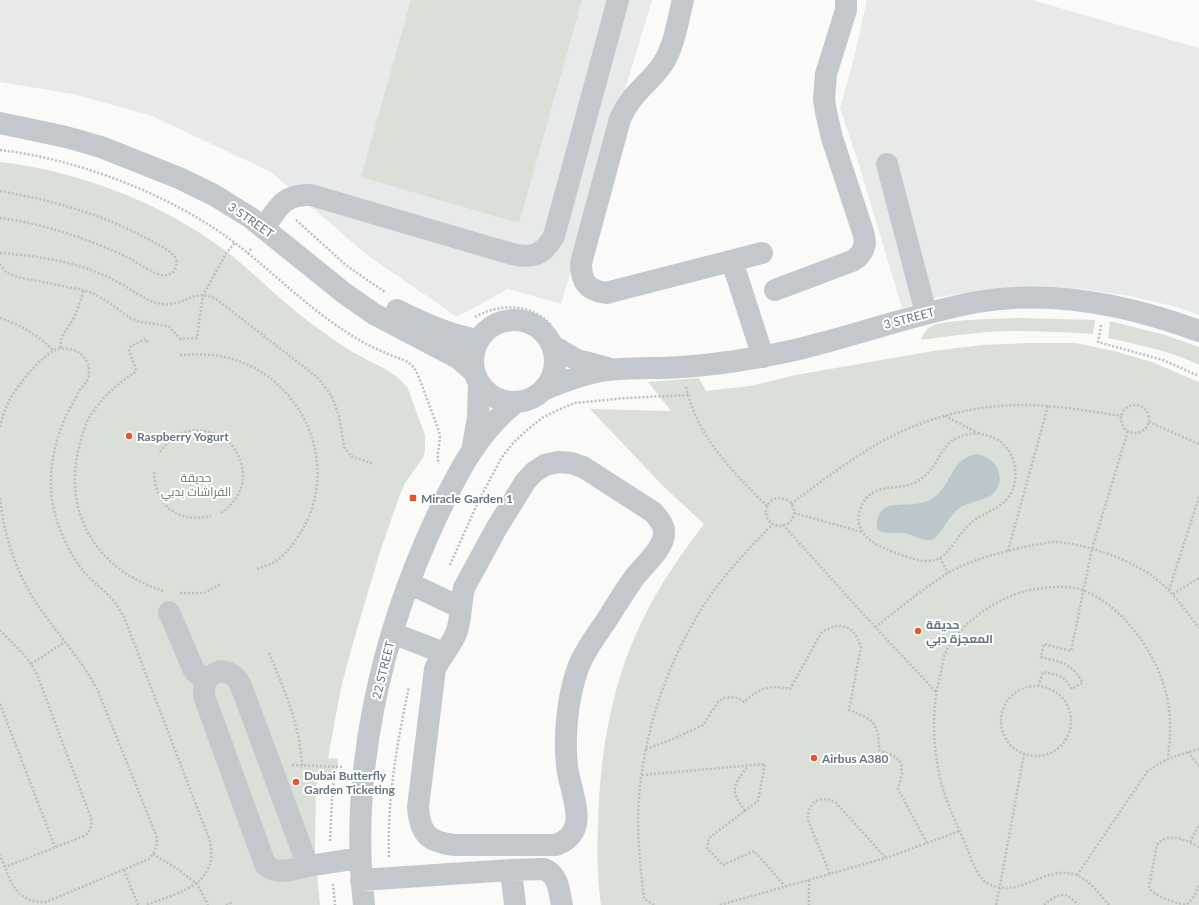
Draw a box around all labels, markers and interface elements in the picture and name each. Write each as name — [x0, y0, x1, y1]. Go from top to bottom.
street label: 3 STREET — [225, 199, 277, 241]
street label: 3 STREET — [882, 304, 936, 332]
place label: Raspberry Yogurt — [137, 429, 229, 444]
marker: Raspberry Yogurt — [124, 431, 134, 441]
park label: حديقة الفراشات بدبي — [161, 470, 231, 502]
place label: Miracle Garden 1 — [421, 491, 513, 506]
marker: Miracle Garden 1 — [408, 493, 418, 503]
place label: حديقة المعجزة دبي — [926, 617, 993, 649]
marker: حديقة المعجزة دبي — [913, 626, 923, 636]
street label: 22 STREET — [369, 640, 397, 700]
place label: Airbus A380 — [821, 751, 888, 766]
marker: Airbus A380 — [809, 753, 819, 763]
place label: Dubai Butterfly Garden Ticketing — [304, 768, 396, 797]
marker: Dubai Butterfly Garden Ticketing — [291, 777, 301, 787]

